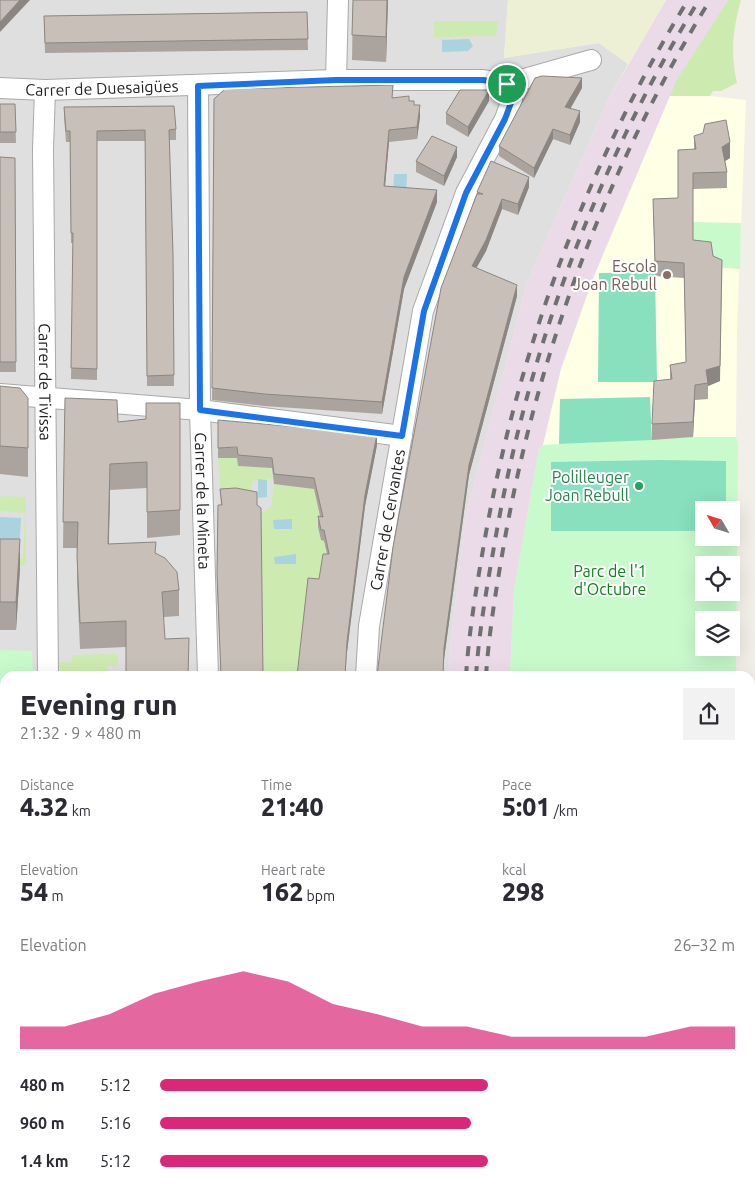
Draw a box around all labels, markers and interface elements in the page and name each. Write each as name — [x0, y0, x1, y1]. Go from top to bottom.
pin — [486, 63, 528, 105]
icon: arrive — [493, 70, 521, 98]
street label: Carrer de Duesaigües — [25, 76, 179, 99]
place label: Escola Joan Rebull — [573, 257, 657, 293]
marker: Escola Joan Rebull — [661, 269, 673, 281]
street label: Carrer de Tivissa — [36, 323, 55, 441]
street label: Carrer de la Mineta — [192, 432, 214, 570]
street label: Carrer de Cervantes — [366, 448, 408, 592]
place label: Polilleuger Joan Rebull — [545, 468, 629, 504]
marker: Polilleuger Joan Rebull — [633, 480, 645, 492]
north arrow — [695, 501, 740, 546]
map controls — [695, 501, 740, 656]
button: locate — [695, 556, 740, 601]
park label: Parc de l'1 d'Octubre — [573, 562, 647, 598]
button: layers — [695, 611, 740, 656]
button: share — [683, 688, 735, 740]
text: Evening run — [20, 689, 178, 720]
text: 21:32 · 9 × 480 m — [20, 724, 141, 742]
text: Distance — [20, 777, 74, 793]
text: Time — [261, 777, 292, 793]
text: Pace — [502, 777, 532, 793]
text: 4.32 — [20, 793, 68, 821]
text: 21:40 — [261, 793, 324, 821]
text: 5:01 — [502, 793, 550, 821]
text: km — [68, 803, 91, 819]
text: /km — [550, 803, 578, 819]
text: Elevation — [20, 862, 78, 878]
text: Heart rate — [261, 862, 325, 878]
text: kcal — [502, 862, 526, 878]
text: 54 — [20, 878, 48, 906]
text: 162 — [261, 878, 303, 906]
text: 298 — [502, 878, 544, 906]
text: m — [48, 888, 64, 904]
text: bpm — [303, 888, 335, 904]
text: Elevation — [20, 936, 87, 954]
text: 26–32 m — [673, 936, 735, 954]
text: 480 m — [20, 1076, 65, 1094]
text: 5:12 — [100, 1076, 131, 1094]
text: 960 m — [20, 1114, 65, 1132]
text: 5:16 — [100, 1114, 131, 1132]
text: 1.4 km — [20, 1152, 69, 1170]
text: 5:12 — [100, 1152, 131, 1170]

